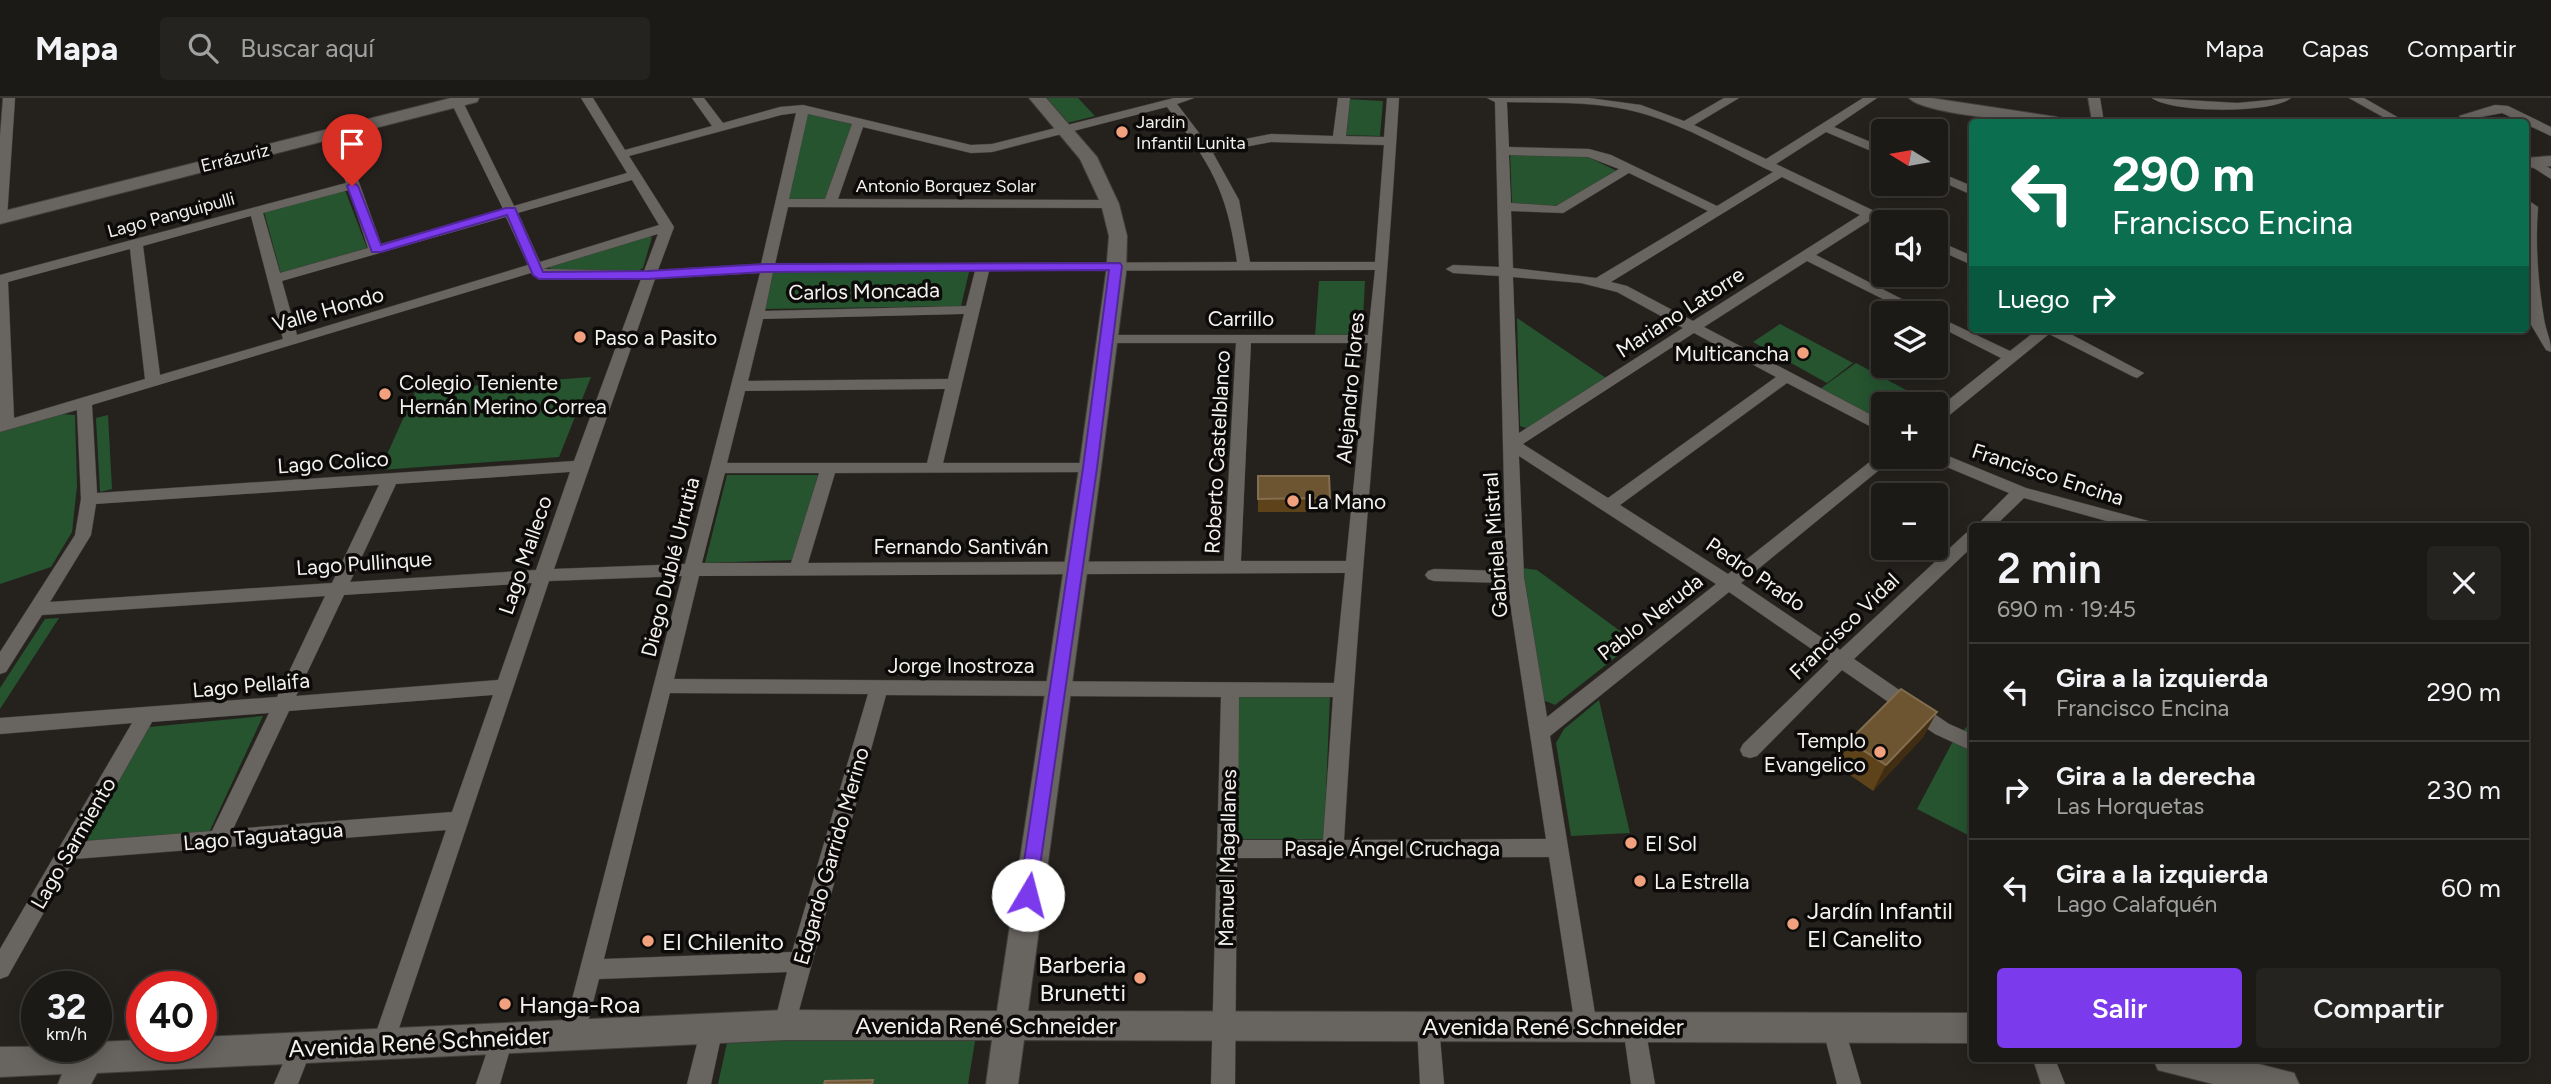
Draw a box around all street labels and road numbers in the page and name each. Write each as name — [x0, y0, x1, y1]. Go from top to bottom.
street label: Errázuriz — [198, 139, 272, 177]
street label: Antonio Borquez Solar — [856, 175, 1036, 197]
street label: Lago Panguipulli — [105, 187, 237, 243]
street label: Mariano Latorre — [1611, 261, 1749, 363]
street label: Carlos Moncada — [788, 277, 940, 305]
street label: Valle Hondo — [270, 281, 386, 337]
street label: Carrillo — [1208, 306, 1274, 331]
street label: Alejandro Flores — [1331, 311, 1369, 465]
street label: Roberto Castelblanco — [1199, 350, 1235, 554]
street label: Francisco Encina — [1969, 438, 2127, 510]
street label: Lago Colico — [276, 446, 390, 478]
street label: Gabriela Mistral — [1477, 471, 1513, 619]
street label: Diego Dublé Urrutia — [636, 474, 704, 660]
street label: Lago Malleco — [493, 492, 557, 618]
street label: Pedro Prado — [1702, 532, 1810, 616]
street label: Fernando Santiván — [874, 534, 1048, 559]
street label: Lago Pullinque — [295, 546, 433, 580]
street label: Pablo Neruda — [1592, 568, 1708, 666]
street label: Francisco Vidal — [1784, 568, 1904, 684]
street label: Jorge Inostroza — [888, 653, 1034, 678]
street label: Lago Pellaifa — [191, 667, 311, 703]
street label: Edgardo Garrido Merino — [788, 744, 874, 968]
street label: Manuel Magallanes — [1213, 769, 1241, 947]
street label: Lago Sarmiento — [25, 773, 121, 913]
street label: Lago Taguatagua — [182, 817, 344, 855]
street label: Pasaje Ángel Cruchaga — [1284, 836, 1500, 861]
street label: Avenida René Schneider — [855, 1011, 1117, 1040]
street label: Avenida René Schneider — [1422, 1012, 1684, 1041]
street label: Avenida René Schneider — [288, 1021, 550, 1063]

